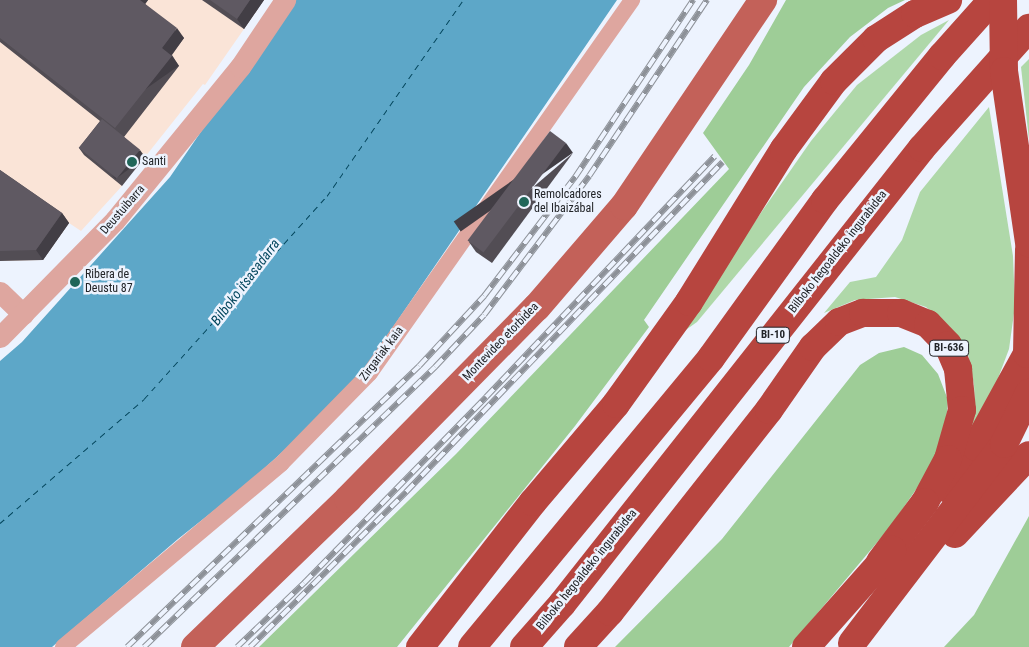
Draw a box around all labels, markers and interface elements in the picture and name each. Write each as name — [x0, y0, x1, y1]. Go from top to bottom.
place label: Santi — [142, 155, 166, 169]
marker: Santi — [126, 156, 138, 168]
street label: Deustuibarra — [98, 183, 148, 237]
place label: Remolcadores del Ibaizábal — [534, 188, 602, 216]
street label: Bilboko hegoaldeko ingurabidea — [786, 188, 890, 316]
marker: Remolcadores del Ibaizábal — [518, 196, 530, 208]
water label: Bilboko itsasadarra — [207, 236, 283, 328]
place label: Ribera de Deustu 87 — [85, 268, 133, 296]
marker: Ribera de Deustu 87 — [69, 276, 81, 288]
street label: Montevideo etorbidea — [460, 300, 542, 384]
street label: Zirgariak kaia — [357, 324, 407, 384]
road number: BI-10 — [756, 326, 790, 344]
road number: BI-636 — [929, 339, 969, 356]
street label: Bilboko hegoaldeko ingurabidea — [534, 507, 640, 633]

